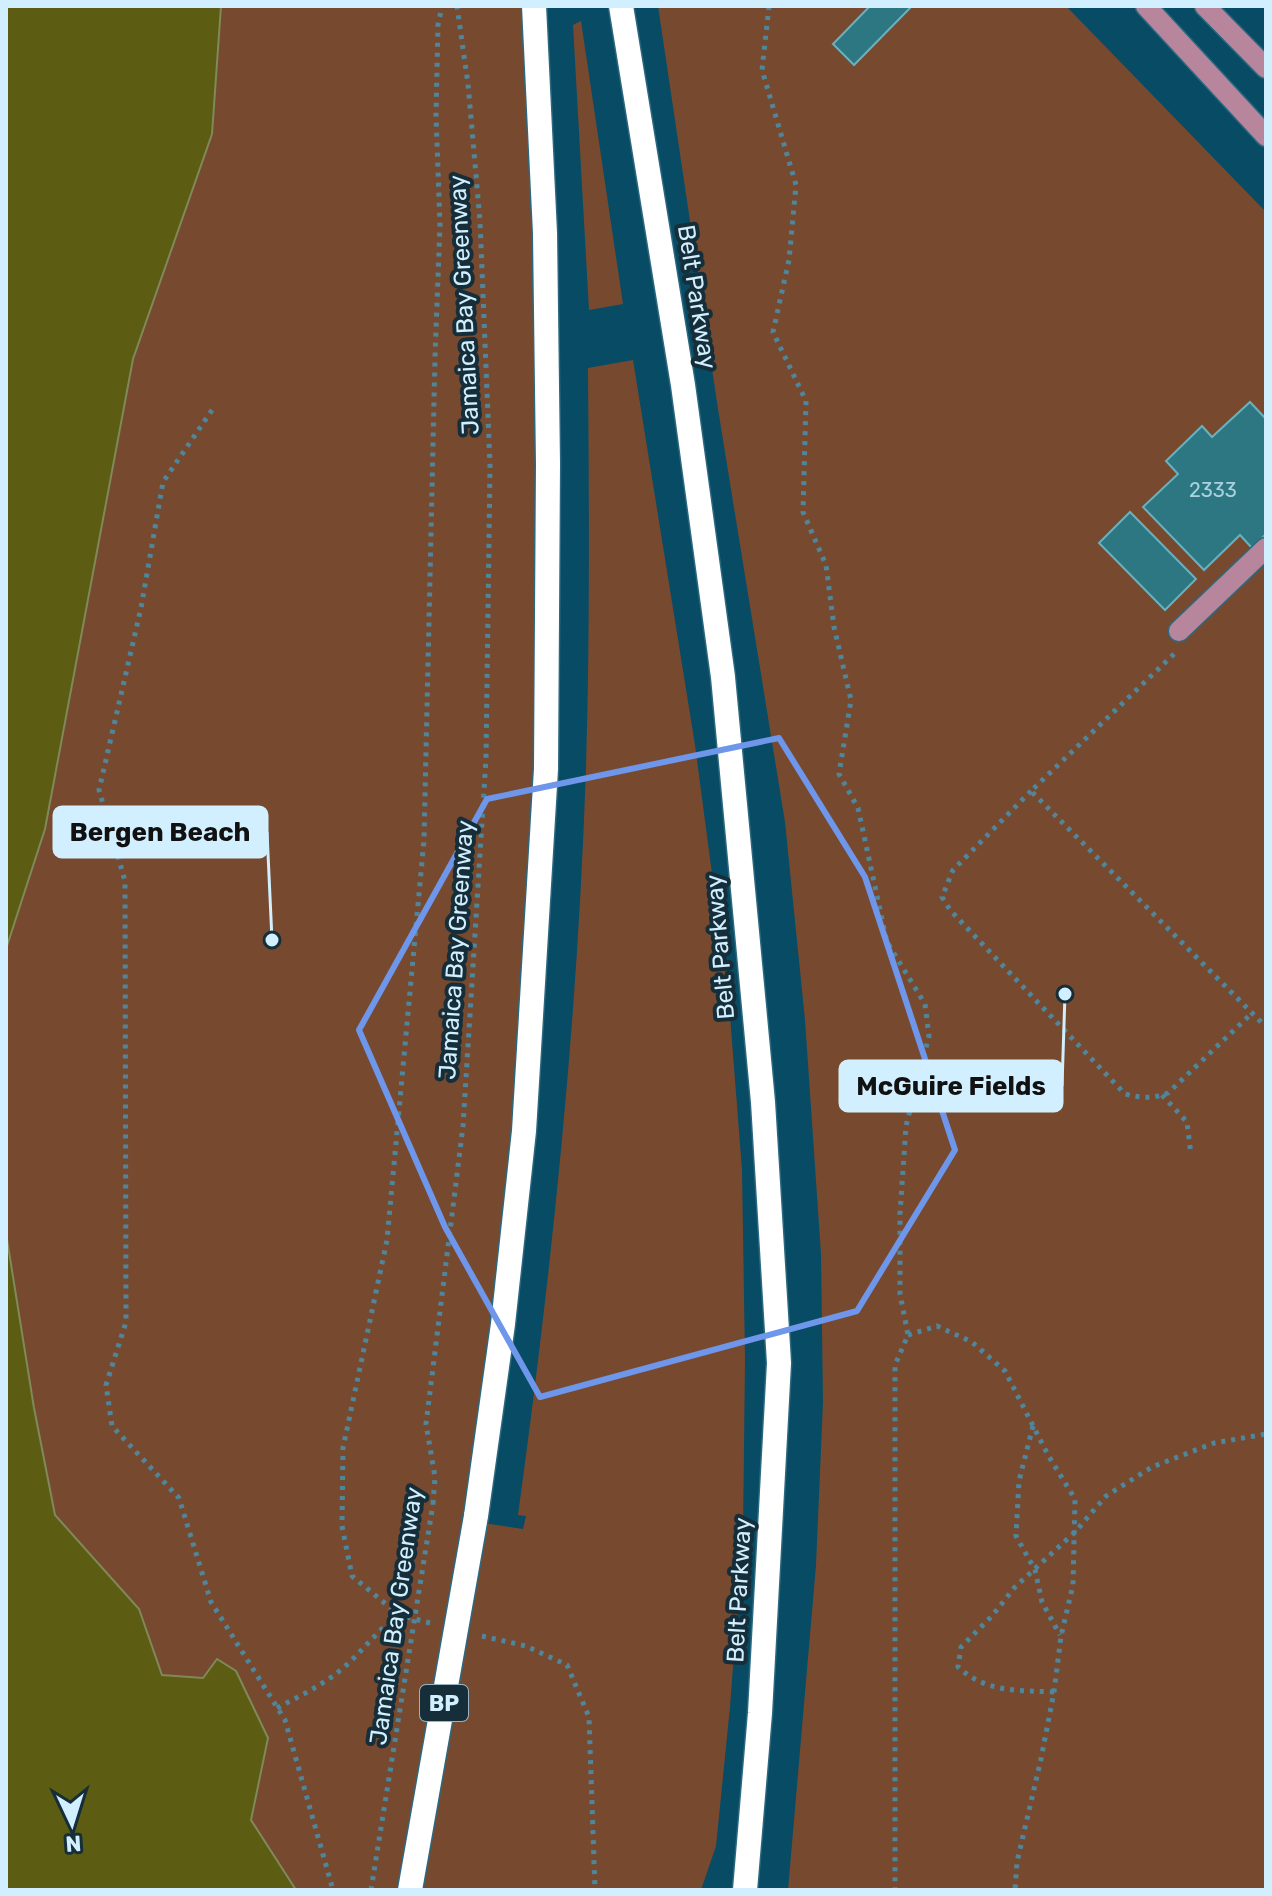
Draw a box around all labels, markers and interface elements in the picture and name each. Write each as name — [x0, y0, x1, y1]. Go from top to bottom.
street label: Jamaica Bay Greenway — [443, 174, 485, 436]
street label: Belt Parkway — [672, 223, 722, 371]
house number: 2333 — [1189, 478, 1237, 502]
callout: Bergen Beach — [54, 807, 267, 857]
text: Bergen Beach — [70, 817, 250, 848]
street label: Jamaica Bay Greenway — [433, 819, 479, 1081]
street label: Belt Parkway — [700, 873, 740, 1021]
callout: McGuire Fields — [840, 1061, 1062, 1111]
text: McGuire Fields — [856, 1071, 1046, 1102]
street label: Jamaica Bay Greenway — [364, 1485, 428, 1747]
street label: Belt Parkway — [721, 1517, 757, 1663]
road number: BP — [420, 1685, 468, 1721]
north arrow — [32, 1784, 112, 1864]
text: N — [65, 1829, 82, 1857]

